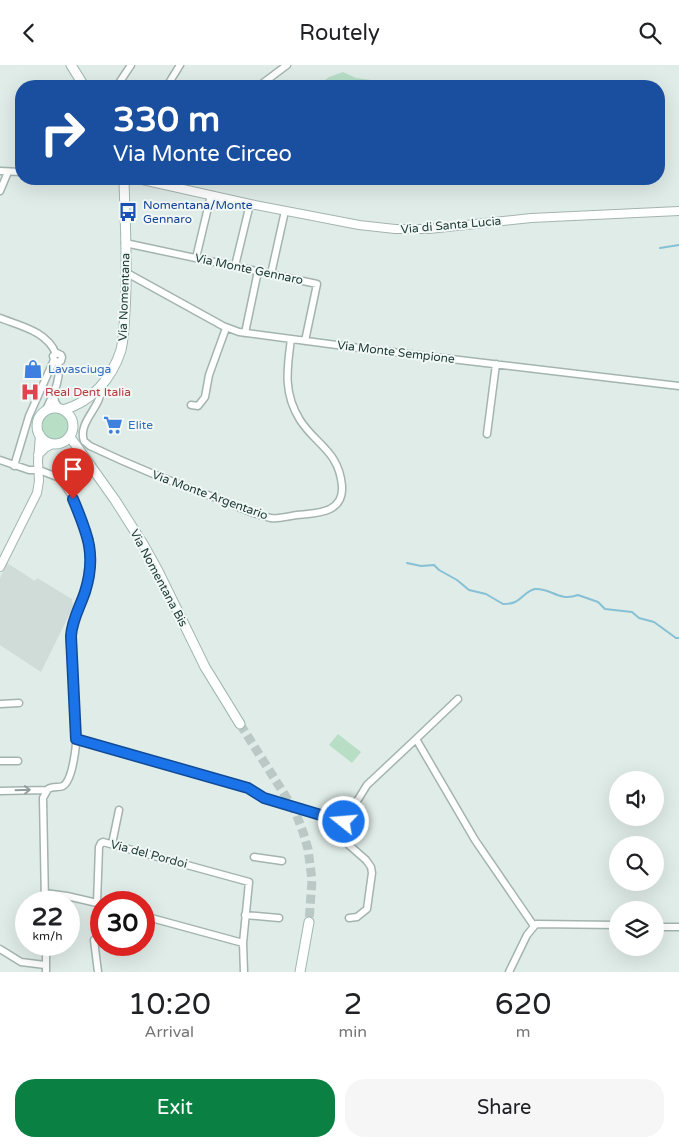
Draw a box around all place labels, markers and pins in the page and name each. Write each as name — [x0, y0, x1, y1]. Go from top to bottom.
place label: Nomentana/Monte Gennaro — [143, 198, 253, 226]
bus stop icon: Nomentana/Monte Gennaro — [117, 201, 139, 223]
shop icon: Lavasciuga — [22, 358, 44, 380]
place label: Lavasciuga — [48, 362, 111, 376]
hospital icon: Real Dent Italia — [19, 381, 41, 403]
place label: Real Dent Italia — [45, 385, 131, 399]
supermarket icon: Elite — [102, 414, 124, 436]
place label: Elite — [128, 418, 153, 432]
pin — [52, 448, 94, 499]

